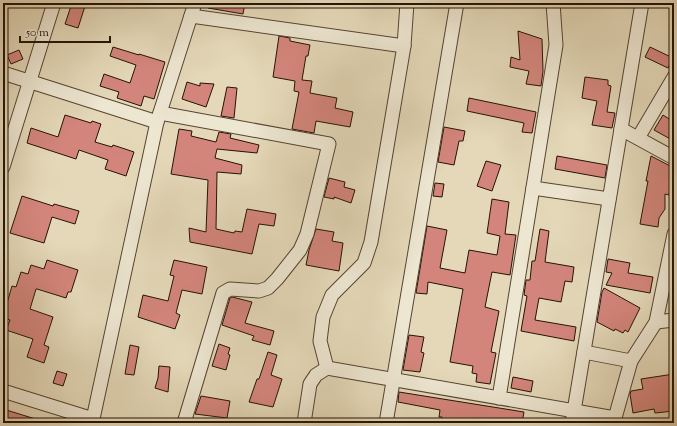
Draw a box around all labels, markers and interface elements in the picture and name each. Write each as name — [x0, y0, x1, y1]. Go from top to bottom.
scale bar — [20, 18, 110, 44]
text: 50 m — [25, 24, 49, 42]

